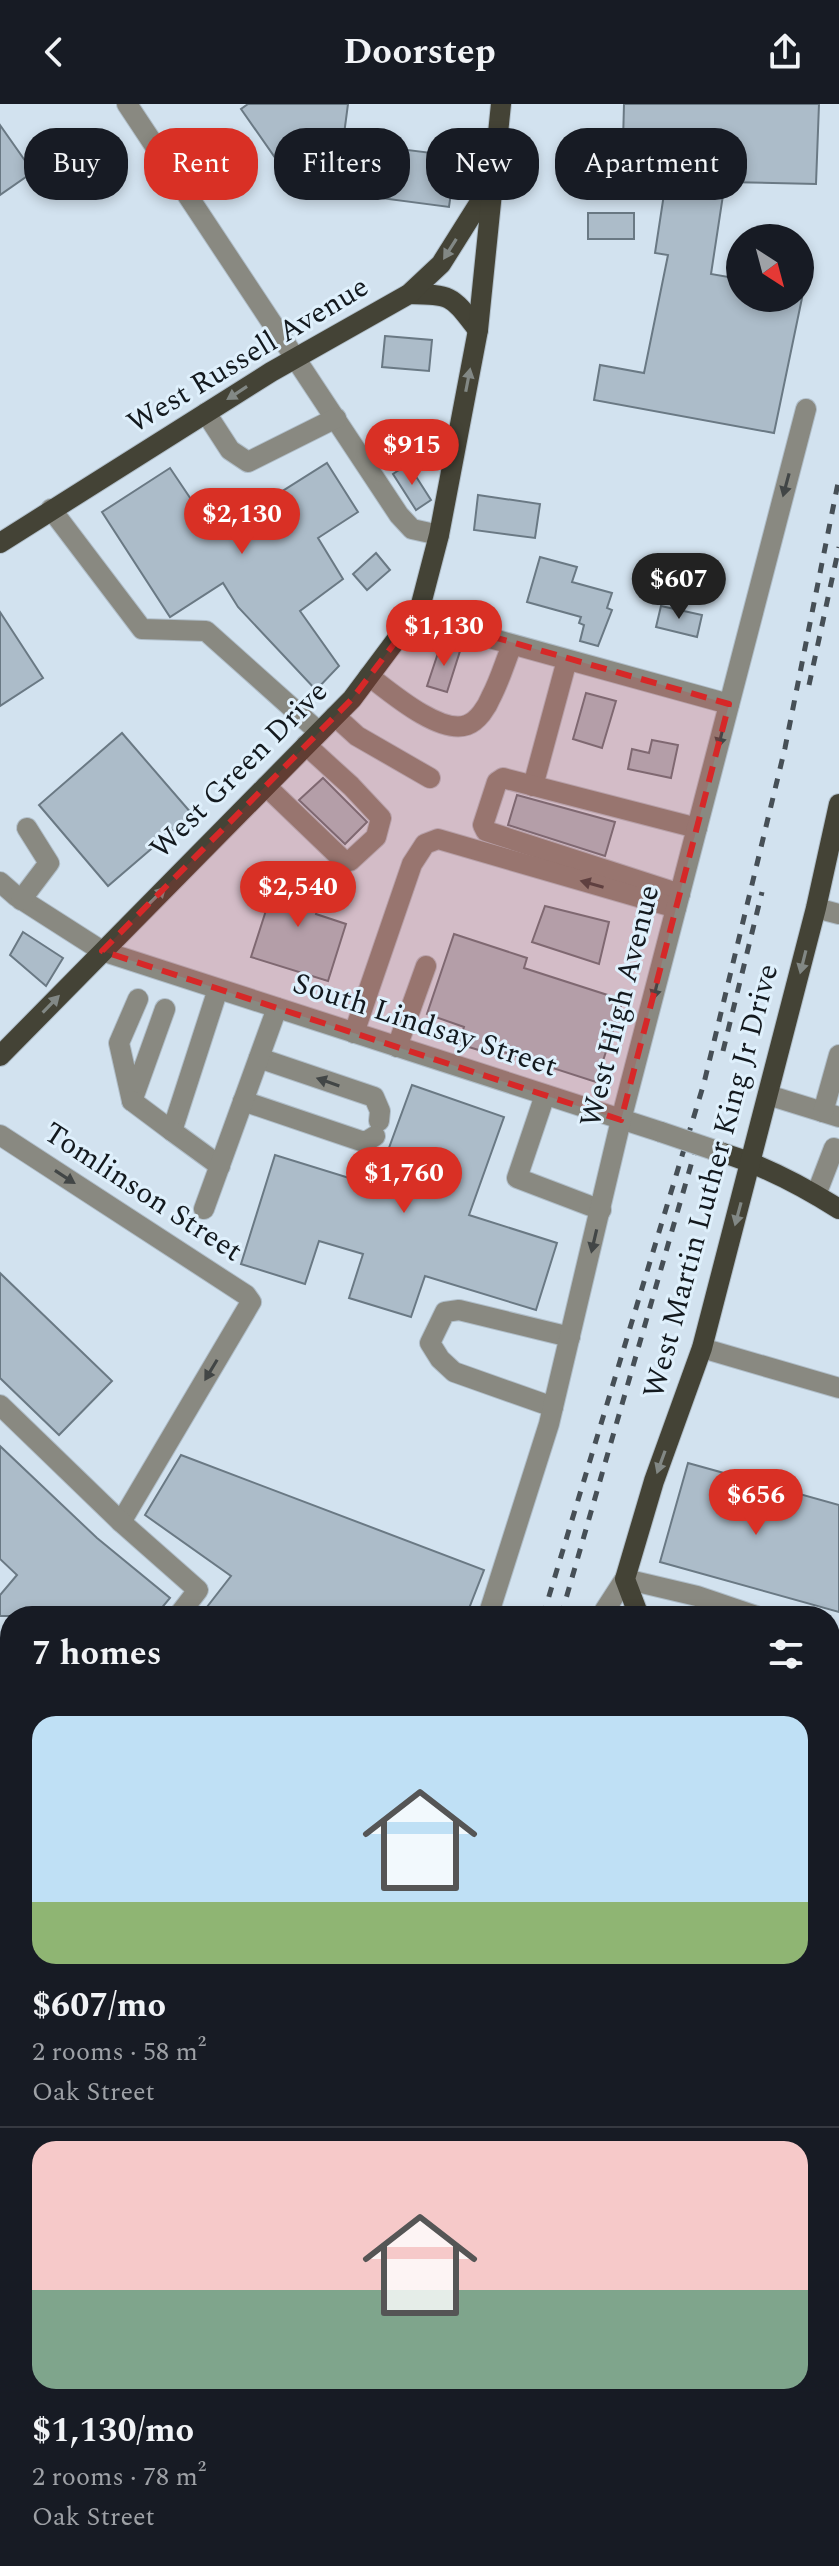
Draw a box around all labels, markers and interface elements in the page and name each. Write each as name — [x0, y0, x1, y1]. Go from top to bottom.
text: Doorstep — [343, 25, 496, 80]
icon: back — [32, 30, 76, 74]
icon: share — [763, 30, 807, 74]
chip: Buy — [24, 128, 128, 200]
chip: Rent — [144, 128, 258, 200]
chip: Filters — [274, 128, 410, 200]
chip: New — [426, 128, 539, 200]
chip: Apartment — [555, 128, 747, 200]
north arrow — [726, 224, 814, 312]
map controls — [726, 224, 814, 312]
one-way arrow — [444, 238, 458, 260]
street label: West Russell Avenue — [118, 264, 378, 446]
one-way arrow — [462, 367, 475, 392]
one-way arrow — [226, 386, 248, 400]
pin: $915 — [365, 419, 459, 487]
text: $915 — [383, 425, 441, 465]
one-way arrow — [780, 472, 792, 497]
pin: $2,130 — [177, 488, 307, 556]
text: $2,130 — [202, 494, 282, 534]
pin: $607 — [632, 553, 726, 621]
text: $607 — [650, 559, 708, 599]
pin: $1,130 — [379, 600, 509, 668]
text: $1,130 — [404, 606, 484, 646]
street label: West Green Drive — [139, 670, 339, 870]
one-way arrow — [714, 724, 726, 749]
pin: $2,540 — [233, 861, 363, 929]
text: $2,540 — [258, 867, 338, 907]
one-way arrow — [579, 877, 604, 889]
street label: West High Avenue — [568, 880, 672, 1132]
one-way arrow — [147, 887, 166, 906]
one-way arrow — [796, 949, 808, 974]
street label: West Martin Luther King Jr Drive — [631, 959, 791, 1403]
street label: South Lindsay Street — [287, 961, 563, 1089]
one-way arrow — [649, 976, 661, 1001]
one-way arrow — [41, 995, 60, 1014]
one-way arrow — [316, 1075, 340, 1087]
street label: Tomlinson Street — [34, 1110, 252, 1274]
pin: $1,760 — [339, 1147, 469, 1215]
text: $1,760 — [364, 1153, 444, 1193]
one-way arrow — [55, 1170, 76, 1185]
one-way arrow — [731, 1201, 743, 1226]
one-way arrow — [587, 1228, 599, 1253]
one-way arrow — [204, 1359, 218, 1381]
one-way arrow — [654, 1450, 667, 1474]
pin: $656 — [709, 1469, 803, 1537]
text: $656 — [727, 1475, 785, 1515]
text: 7 homes — [32, 1628, 162, 1680]
icon: filters — [764, 1632, 808, 1676]
icon: home — [348, 1768, 492, 1912]
text: $607/mo — [32, 1980, 166, 2032]
text: 2 rooms · 58 m² — [32, 2032, 206, 2072]
text: Oak Street — [32, 2072, 155, 2112]
icon: home — [348, 2193, 492, 2337]
text: $1,130/mo — [32, 2405, 194, 2457]
text: 2 rooms · 78 m² — [32, 2457, 206, 2497]
text: Oak Street — [32, 2497, 155, 2537]

